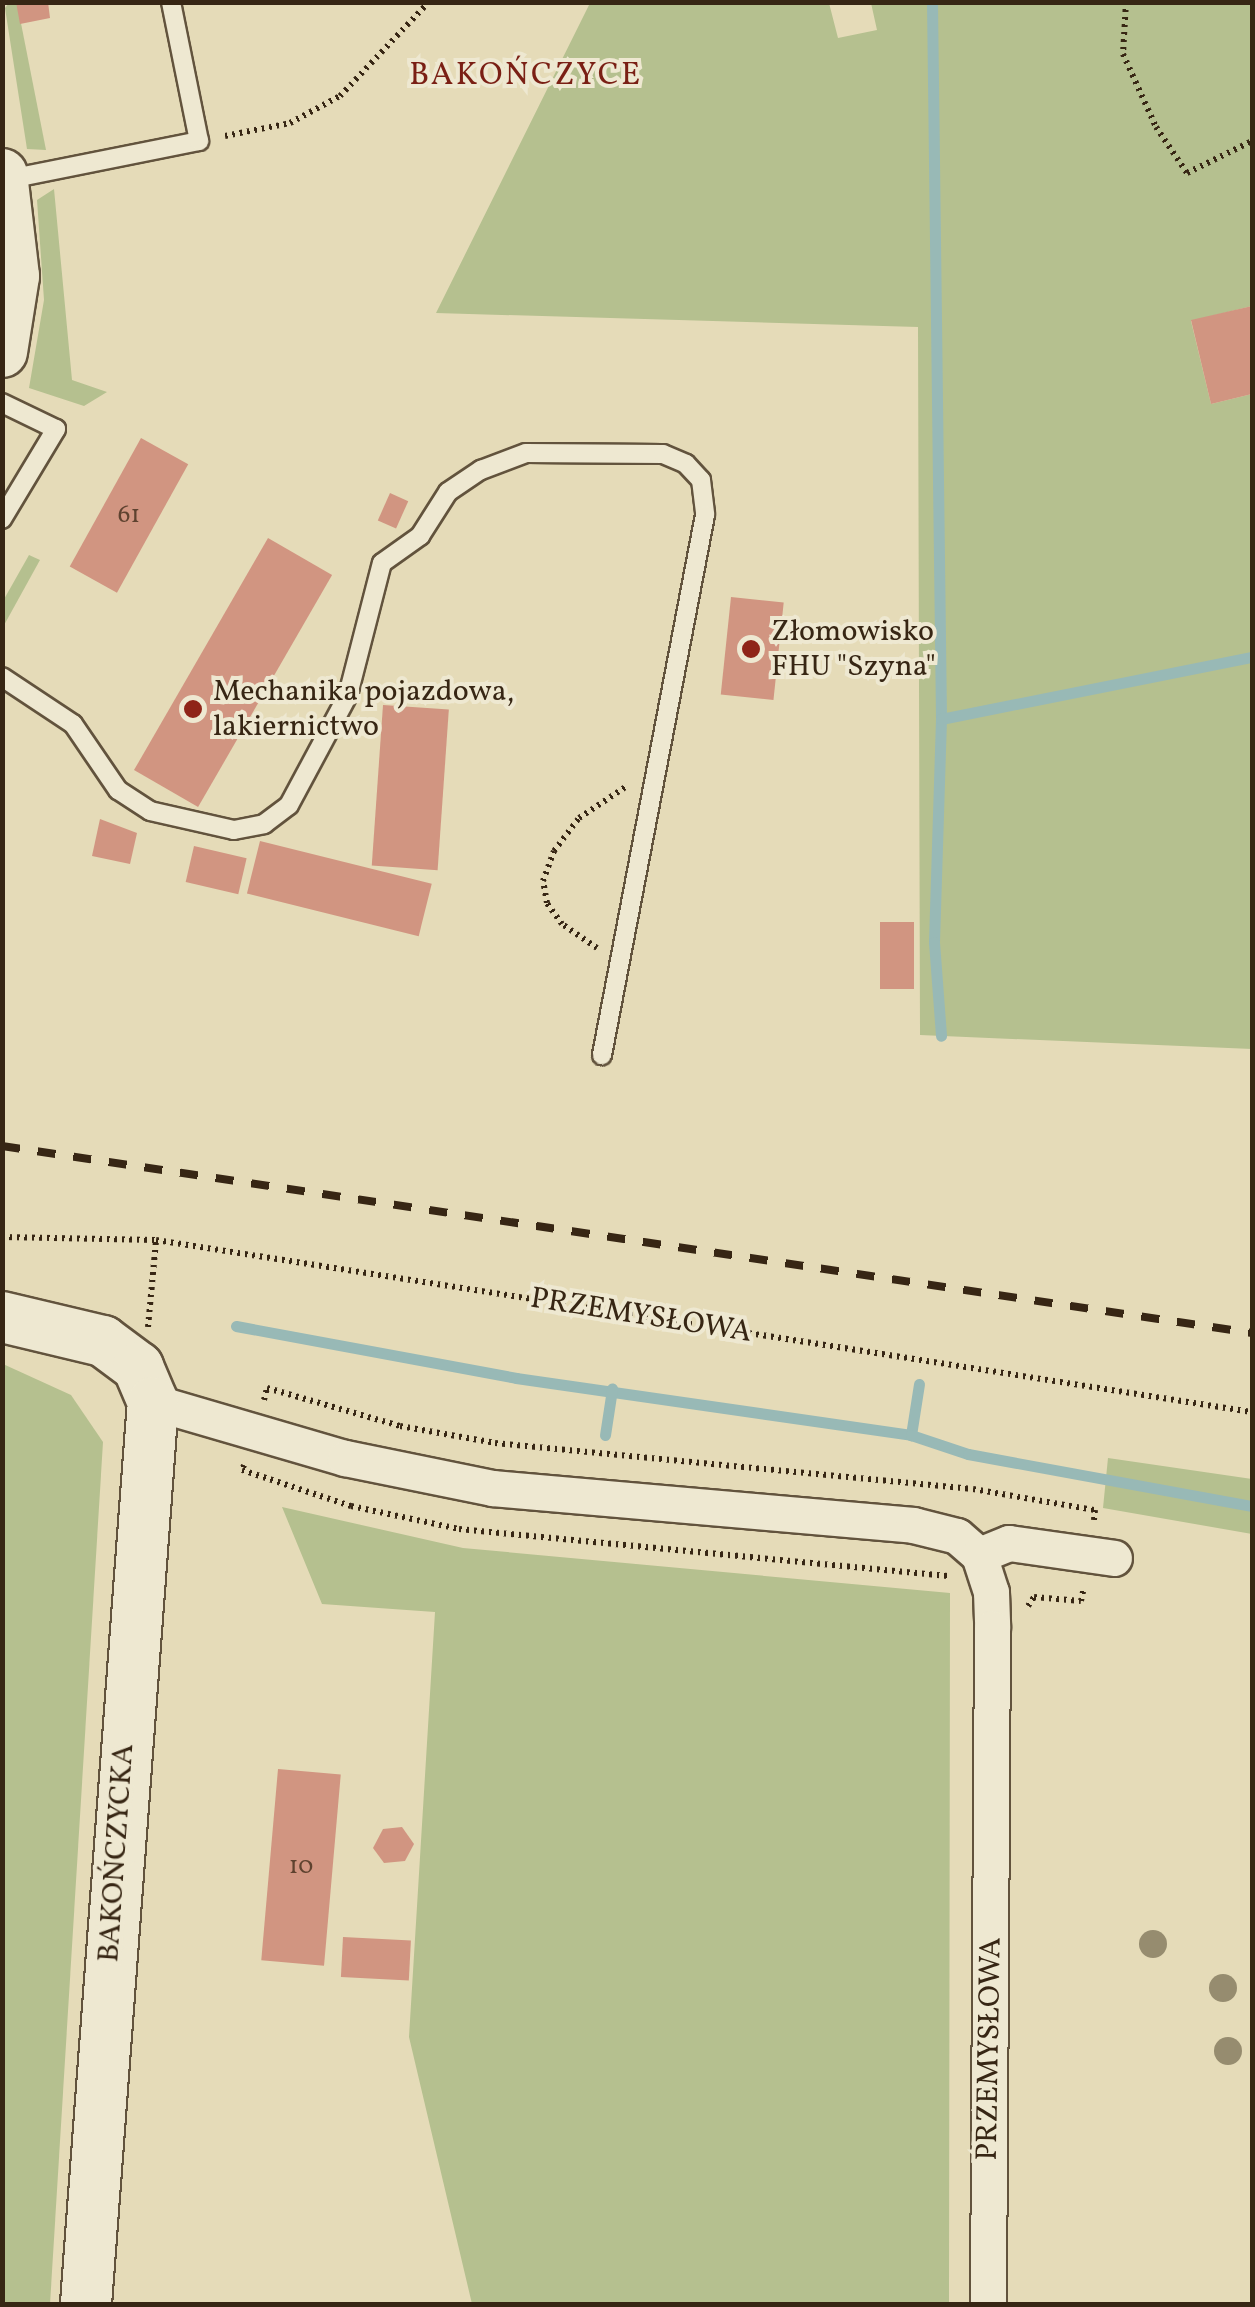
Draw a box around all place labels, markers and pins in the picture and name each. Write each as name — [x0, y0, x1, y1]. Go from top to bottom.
place label: Złomowisko FHU "Szyna" — [771, 614, 936, 684]
marker: Złomowisko FHU "Szyna" — [740, 638, 762, 660]
place label: Mechanika pojazdowa, lakiernictwo — [213, 674, 514, 744]
marker: Mechanika pojazdowa, lakiernictwo — [182, 698, 204, 720]

